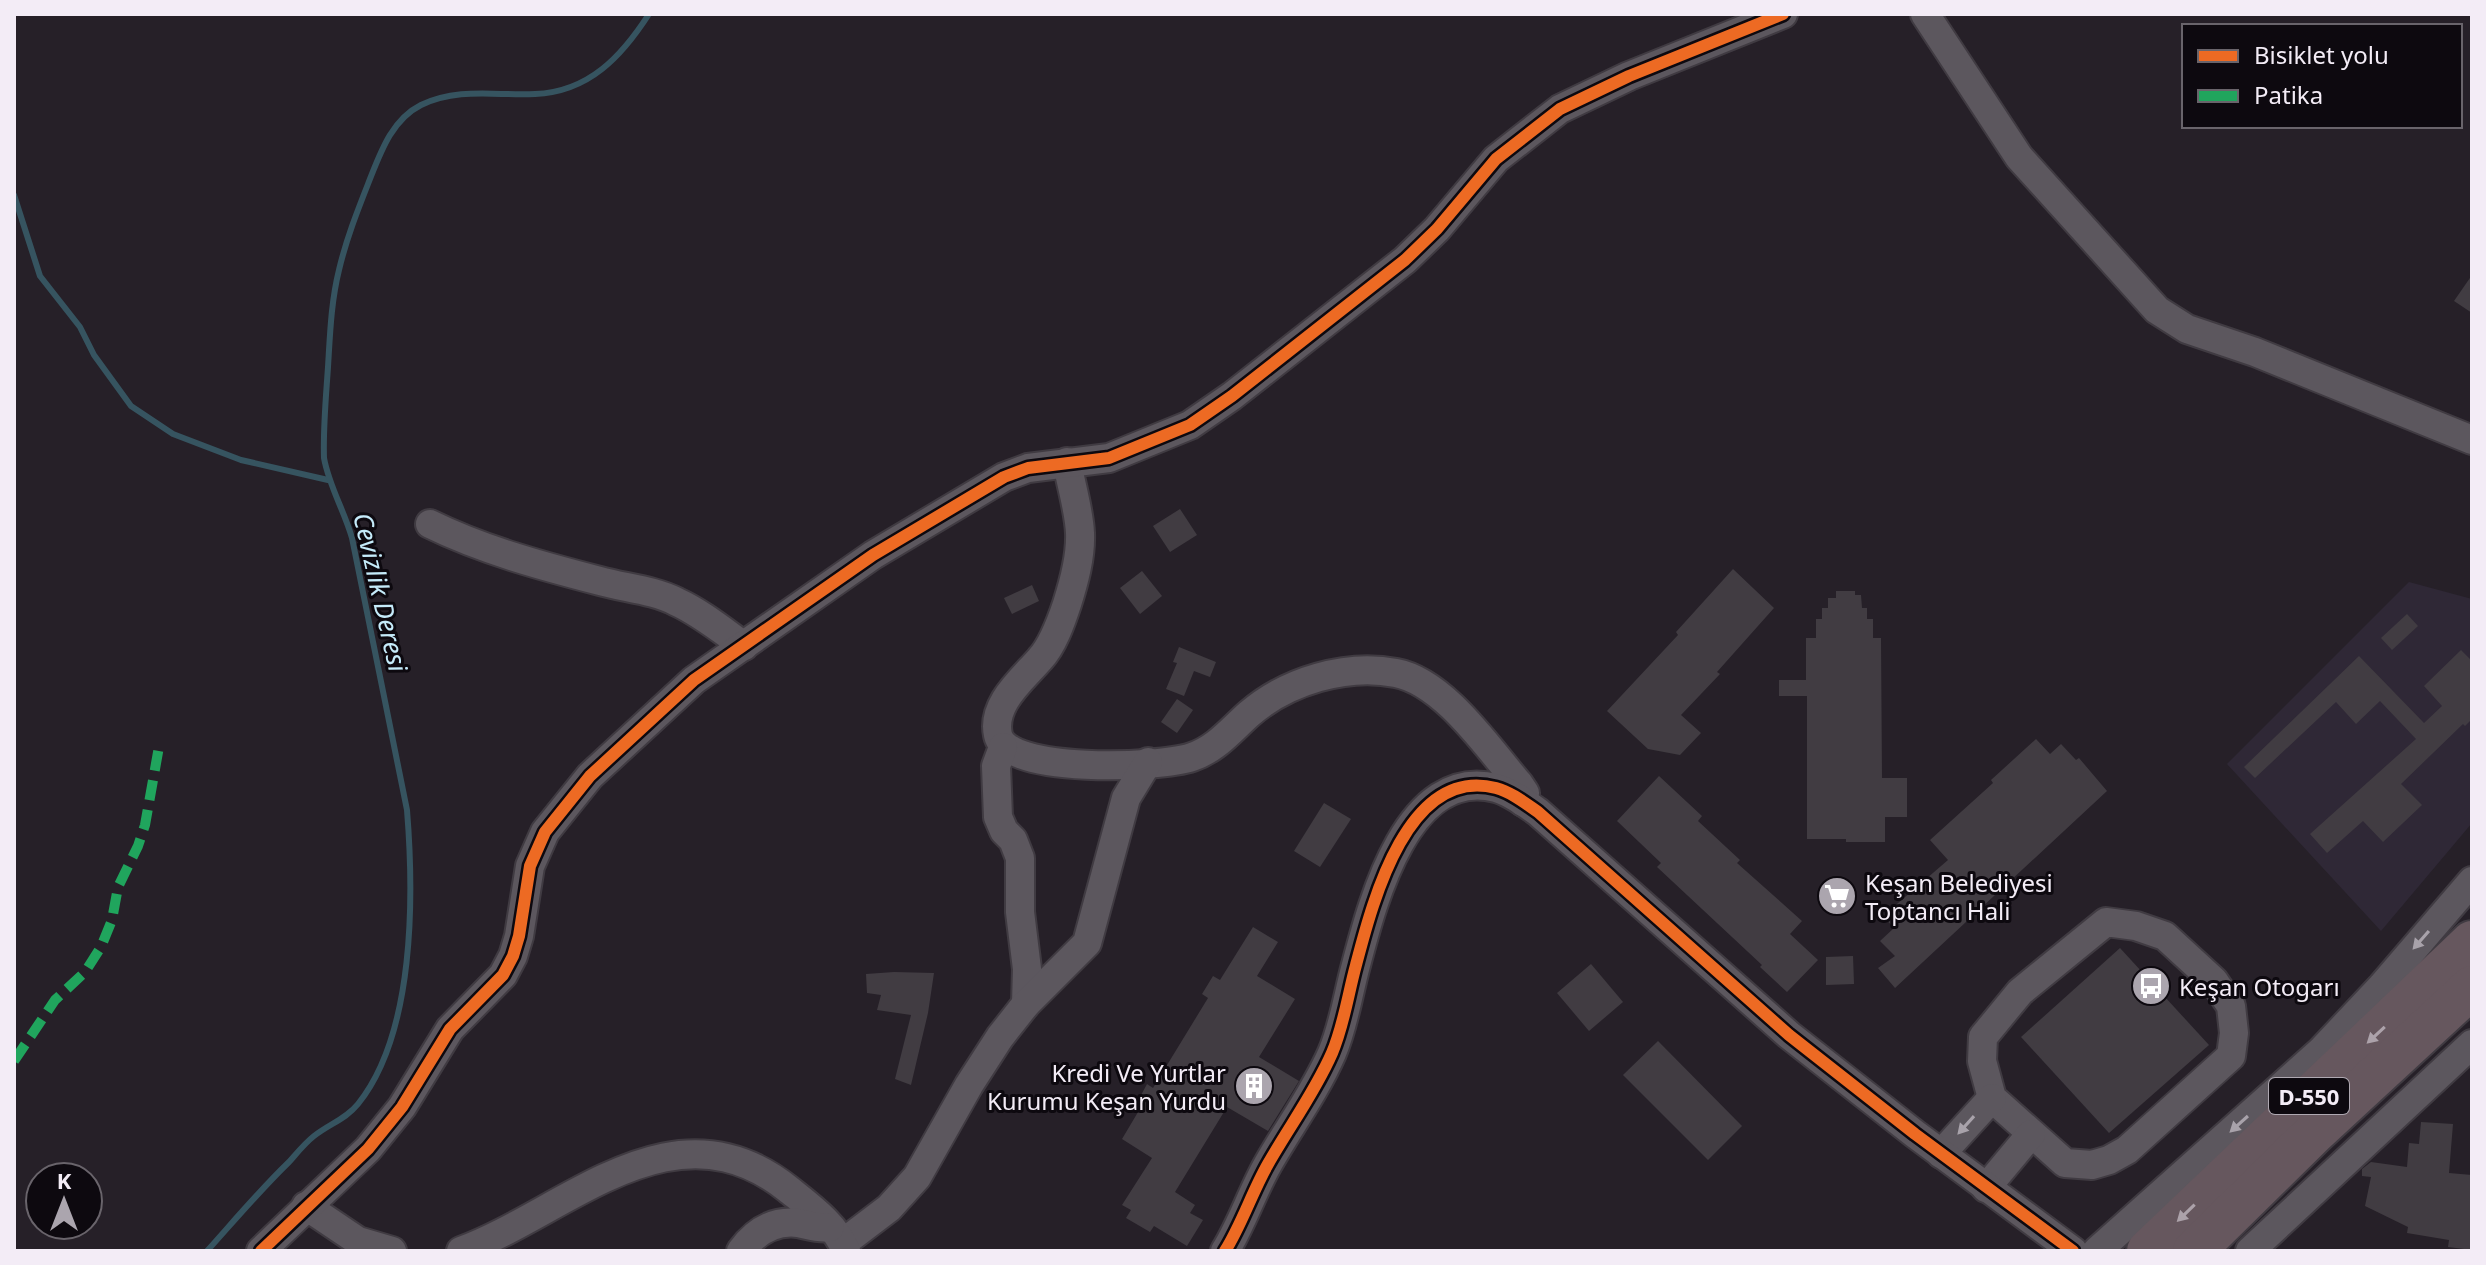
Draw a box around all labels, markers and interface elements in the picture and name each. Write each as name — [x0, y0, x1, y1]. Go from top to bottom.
legend — [2182, 24, 2462, 128]
text: Bisiklet yolu — [2254, 38, 2389, 71]
text: Patika — [2254, 78, 2323, 111]
water label: Cevizlik Deresi — [345, 509, 417, 676]
place label: Keşan Belediyesi Toptancı Hali — [1865, 866, 2053, 927]
supermarket icon: Keşan Belediyesi Toptancı Hali — [1816, 875, 1858, 917]
one-way arrow — [2413, 929, 2430, 949]
bus stop icon: Keşan Otogarı — [2130, 965, 2172, 1007]
place label: Keşan Otogarı — [2179, 970, 2340, 1003]
one-way arrow — [2366, 1025, 2385, 1043]
place label: Kredi Ve Yurtlar Kurumu Keşan Yurdu — [987, 1056, 1226, 1117]
building icon: Kredi Ve Yurtlar Kurumu Keşan Yurdu — [1233, 1065, 1275, 1107]
road number: D-550 — [2269, 1078, 2349, 1114]
one-way arrow — [2229, 1115, 2248, 1133]
one-way arrow — [1957, 1116, 1975, 1135]
north arrow — [24, 1161, 104, 1241]
text: K — [57, 1165, 72, 1195]
one-way arrow — [2177, 1204, 2196, 1222]

